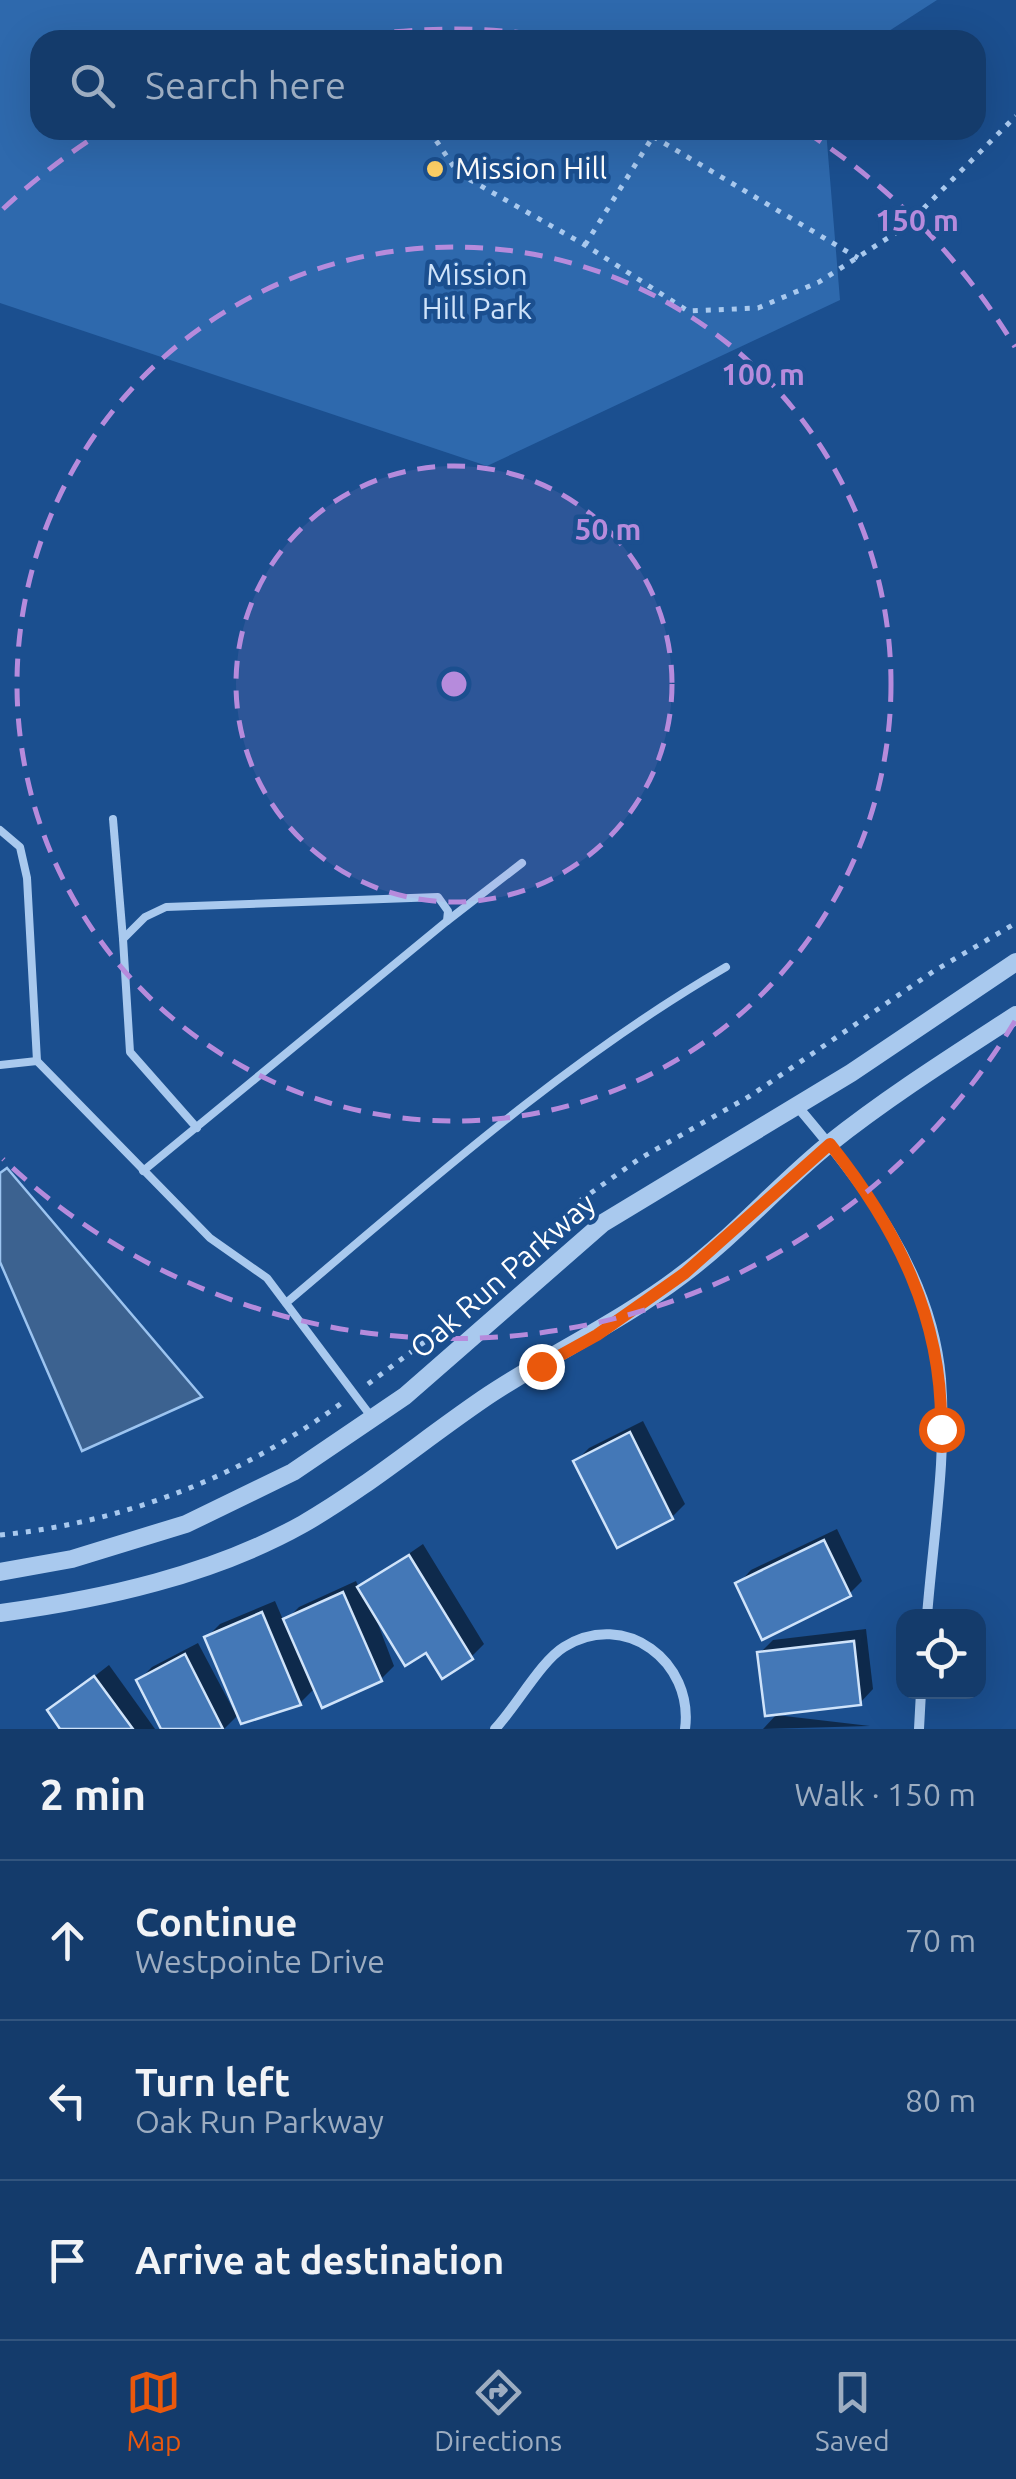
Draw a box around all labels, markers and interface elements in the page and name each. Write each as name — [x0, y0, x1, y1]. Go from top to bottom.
search box — [30, 30, 986, 140]
icon: search — [65, 58, 120, 113]
text: Search here — [145, 64, 346, 106]
place label: Mission Hill — [455, 151, 607, 185]
marker: Mission Hill — [424, 158, 446, 180]
text: 150 m — [875, 203, 959, 237]
park label: Mission Hill Park — [422, 257, 532, 325]
text: 100 m — [721, 357, 805, 391]
text: 50 m — [575, 512, 641, 546]
centre of rings — [436, 666, 472, 702]
street label: Oak Run Parkway — [403, 1186, 602, 1365]
route end — [519, 1344, 565, 1390]
route start — [919, 1407, 965, 1453]
map controls — [896, 1609, 986, 1699]
button: locate — [896, 1609, 986, 1699]
text: 2 min — [40, 1771, 146, 1818]
text: Walk · 150 m — [794, 1776, 976, 1812]
text: Continue — [135, 1901, 297, 1943]
icon: ahead — [40, 1913, 95, 1968]
text: 70 m — [905, 1922, 976, 1958]
text: Westpointe Drive — [135, 1943, 385, 1979]
text: Turn left — [135, 2061, 290, 2103]
icon: left — [40, 2073, 95, 2128]
text: 80 m — [905, 2082, 976, 2118]
text: Oak Run Parkway — [135, 2103, 384, 2139]
icon: arrive — [40, 2233, 95, 2288]
text: Arrive at destination — [135, 2239, 504, 2281]
tab: Map — [126, 2365, 182, 2456]
tab: Directions — [434, 2365, 562, 2456]
tab: Saved — [815, 2365, 890, 2456]

